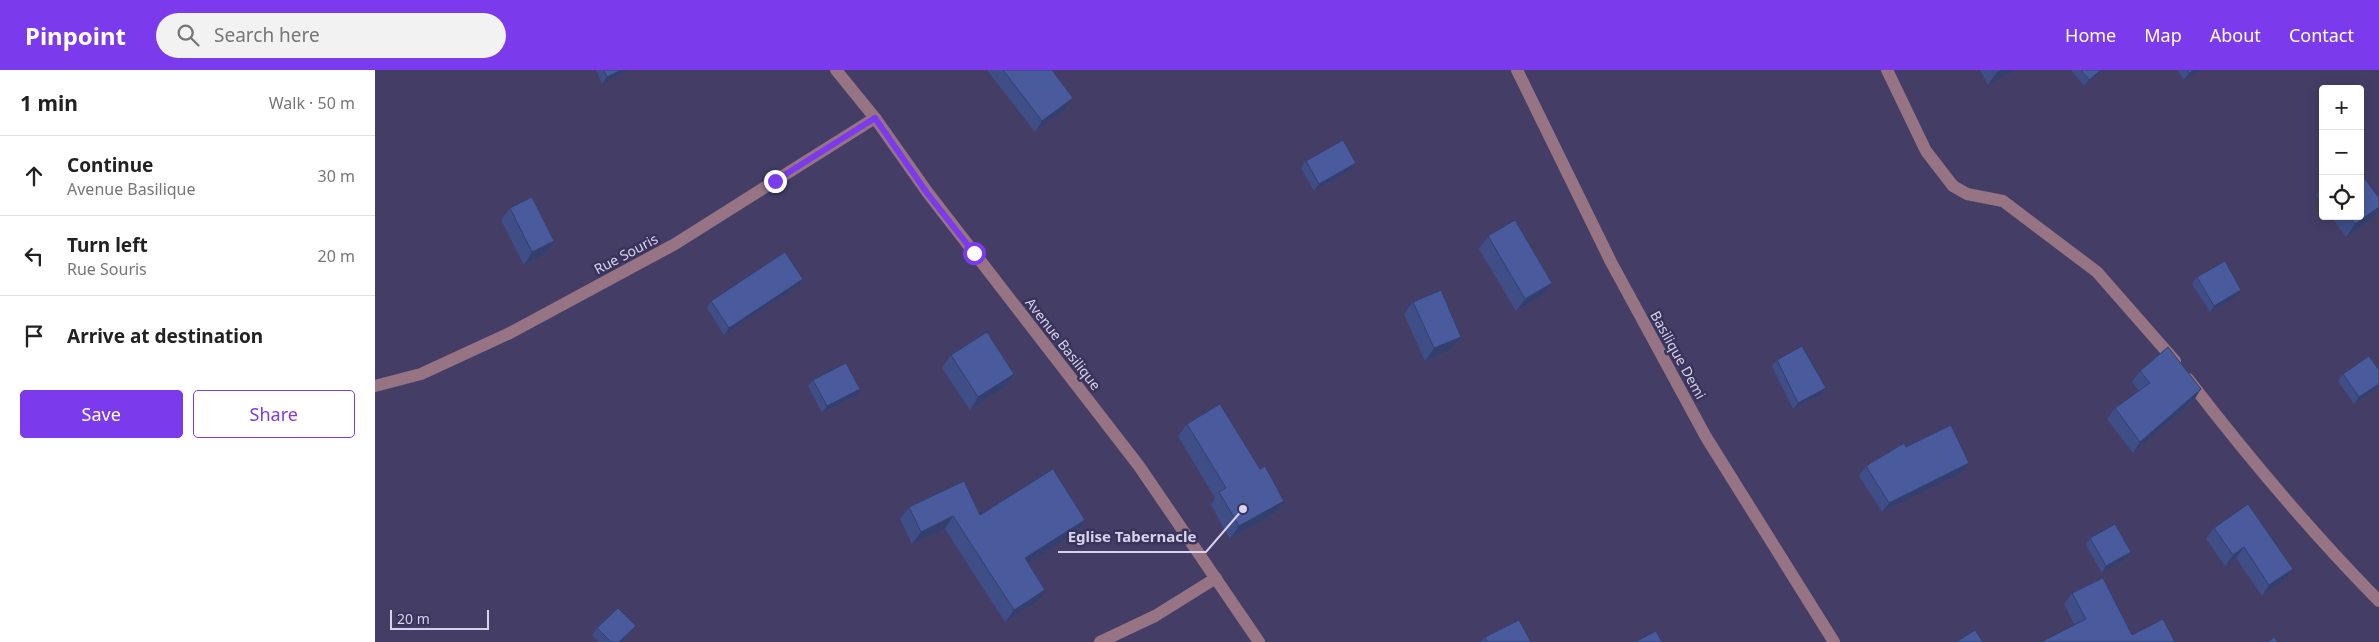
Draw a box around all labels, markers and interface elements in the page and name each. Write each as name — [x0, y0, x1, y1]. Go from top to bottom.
search box — [156, 13, 506, 58]
text: Pinpoint — [25, 19, 126, 52]
icon: search — [174, 21, 202, 49]
text: Search here — [214, 22, 320, 48]
text: Home — [2065, 23, 2116, 47]
text: Map — [2144, 23, 2182, 47]
text: About — [2210, 23, 2261, 47]
text: Contact — [2289, 23, 2354, 47]
map controls — [2319, 85, 2364, 220]
button: + — [2319, 85, 2364, 130]
text: 1 min — [20, 89, 78, 117]
text: Walk · 50 m — [269, 92, 355, 114]
button: − — [2319, 130, 2364, 175]
text: Continue — [67, 152, 153, 178]
icon: ahead — [20, 162, 48, 190]
text: 30 m — [318, 165, 355, 187]
route end — [764, 170, 787, 193]
button: locate — [2319, 175, 2364, 220]
text: Avenue Basilique — [67, 178, 196, 200]
street label: Rue Souris — [590, 229, 661, 278]
text: Turn left — [67, 232, 148, 258]
icon: left — [20, 242, 48, 270]
route start — [963, 242, 986, 265]
text: 20 m — [318, 245, 355, 267]
text: Rue Souris — [67, 258, 147, 280]
street label: Avenue Basilique — [1021, 294, 1106, 394]
street label: Basilique Demi — [1646, 307, 1711, 402]
icon: arrive — [20, 322, 48, 350]
text: Arrive at destination — [67, 323, 263, 349]
button: Save — [20, 390, 183, 438]
button: Share — [193, 390, 355, 438]
callout: Eglise Tabernacle — [1058, 522, 1206, 552]
text: Eglise Tabernacle — [1068, 526, 1196, 546]
scale bar — [390, 607, 489, 630]
text: 20 m — [397, 609, 430, 628]

